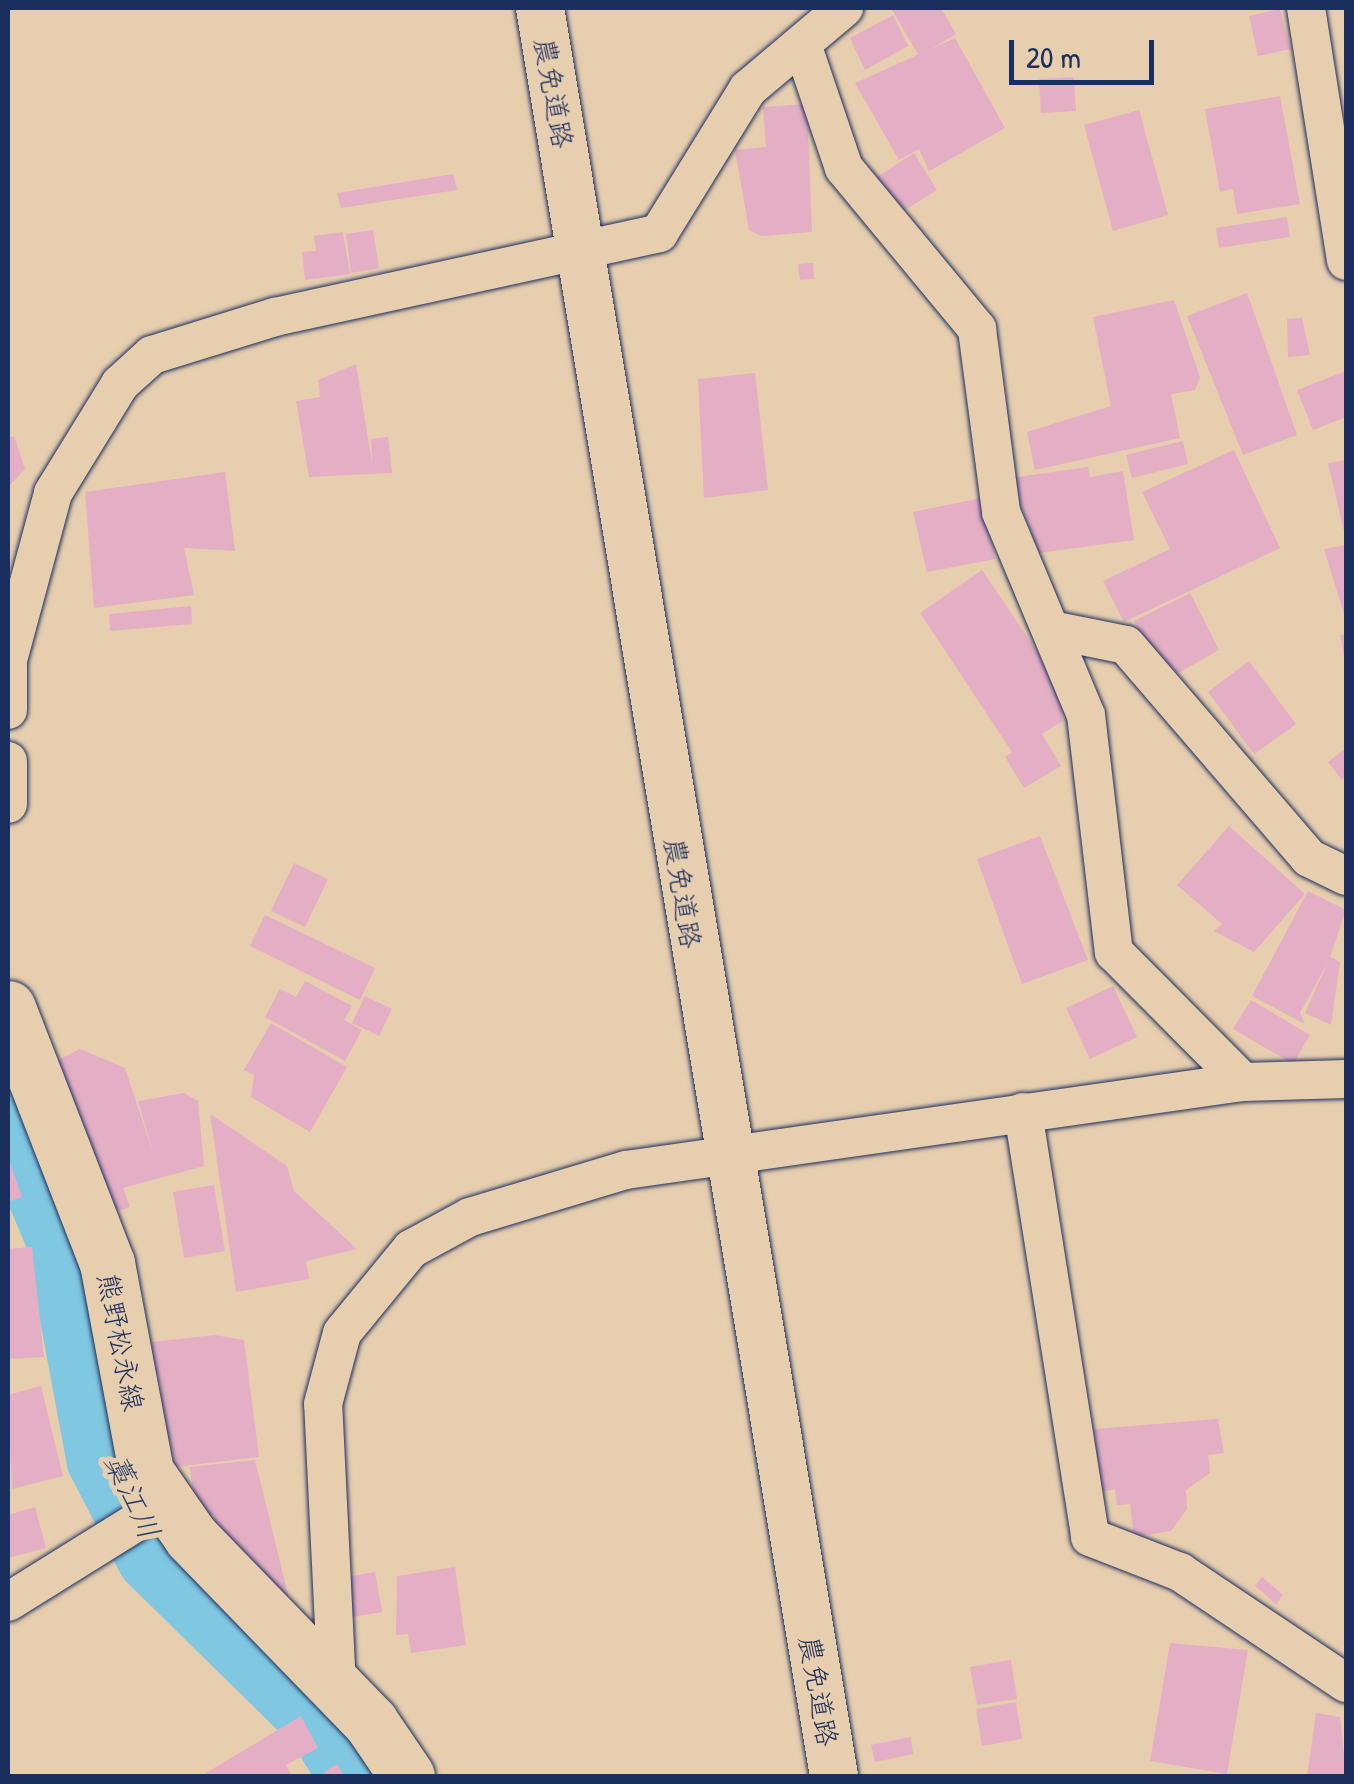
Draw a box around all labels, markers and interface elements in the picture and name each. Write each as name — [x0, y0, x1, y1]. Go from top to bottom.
scale bar — [1014, 20, 1159, 82]
street label: 農免道路 — [528, 35, 580, 151]
text: 20 m — [1026, 37, 1081, 77]
street label: 農免道路 — [658, 835, 708, 951]
street label: 熊野松永線 — [91, 1270, 151, 1414]
water label: 藁江川 — [98, 1448, 168, 1544]
street label: 農免道路 — [793, 1633, 845, 1749]

